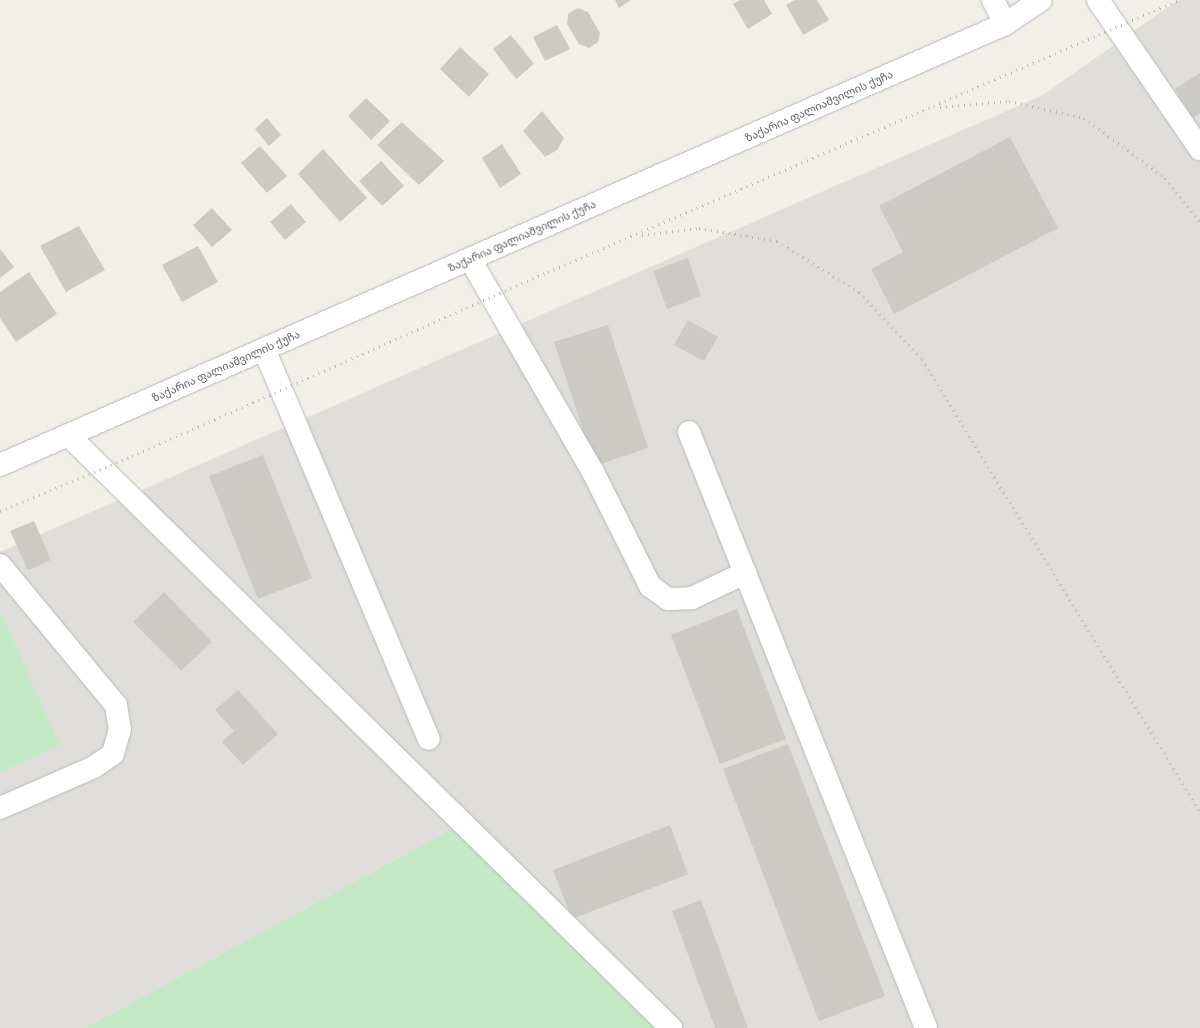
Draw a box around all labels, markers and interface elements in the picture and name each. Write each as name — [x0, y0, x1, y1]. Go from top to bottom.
street label: ზაქარია ფალიაშვილის ქუჩა — [743, 67, 895, 145]
street label: ზაქარია ფალიაშვილის ქუჩა — [446, 197, 598, 275]
street label: ზაქარია ფალიაშვილის ქუჩა — [150, 327, 302, 405]

